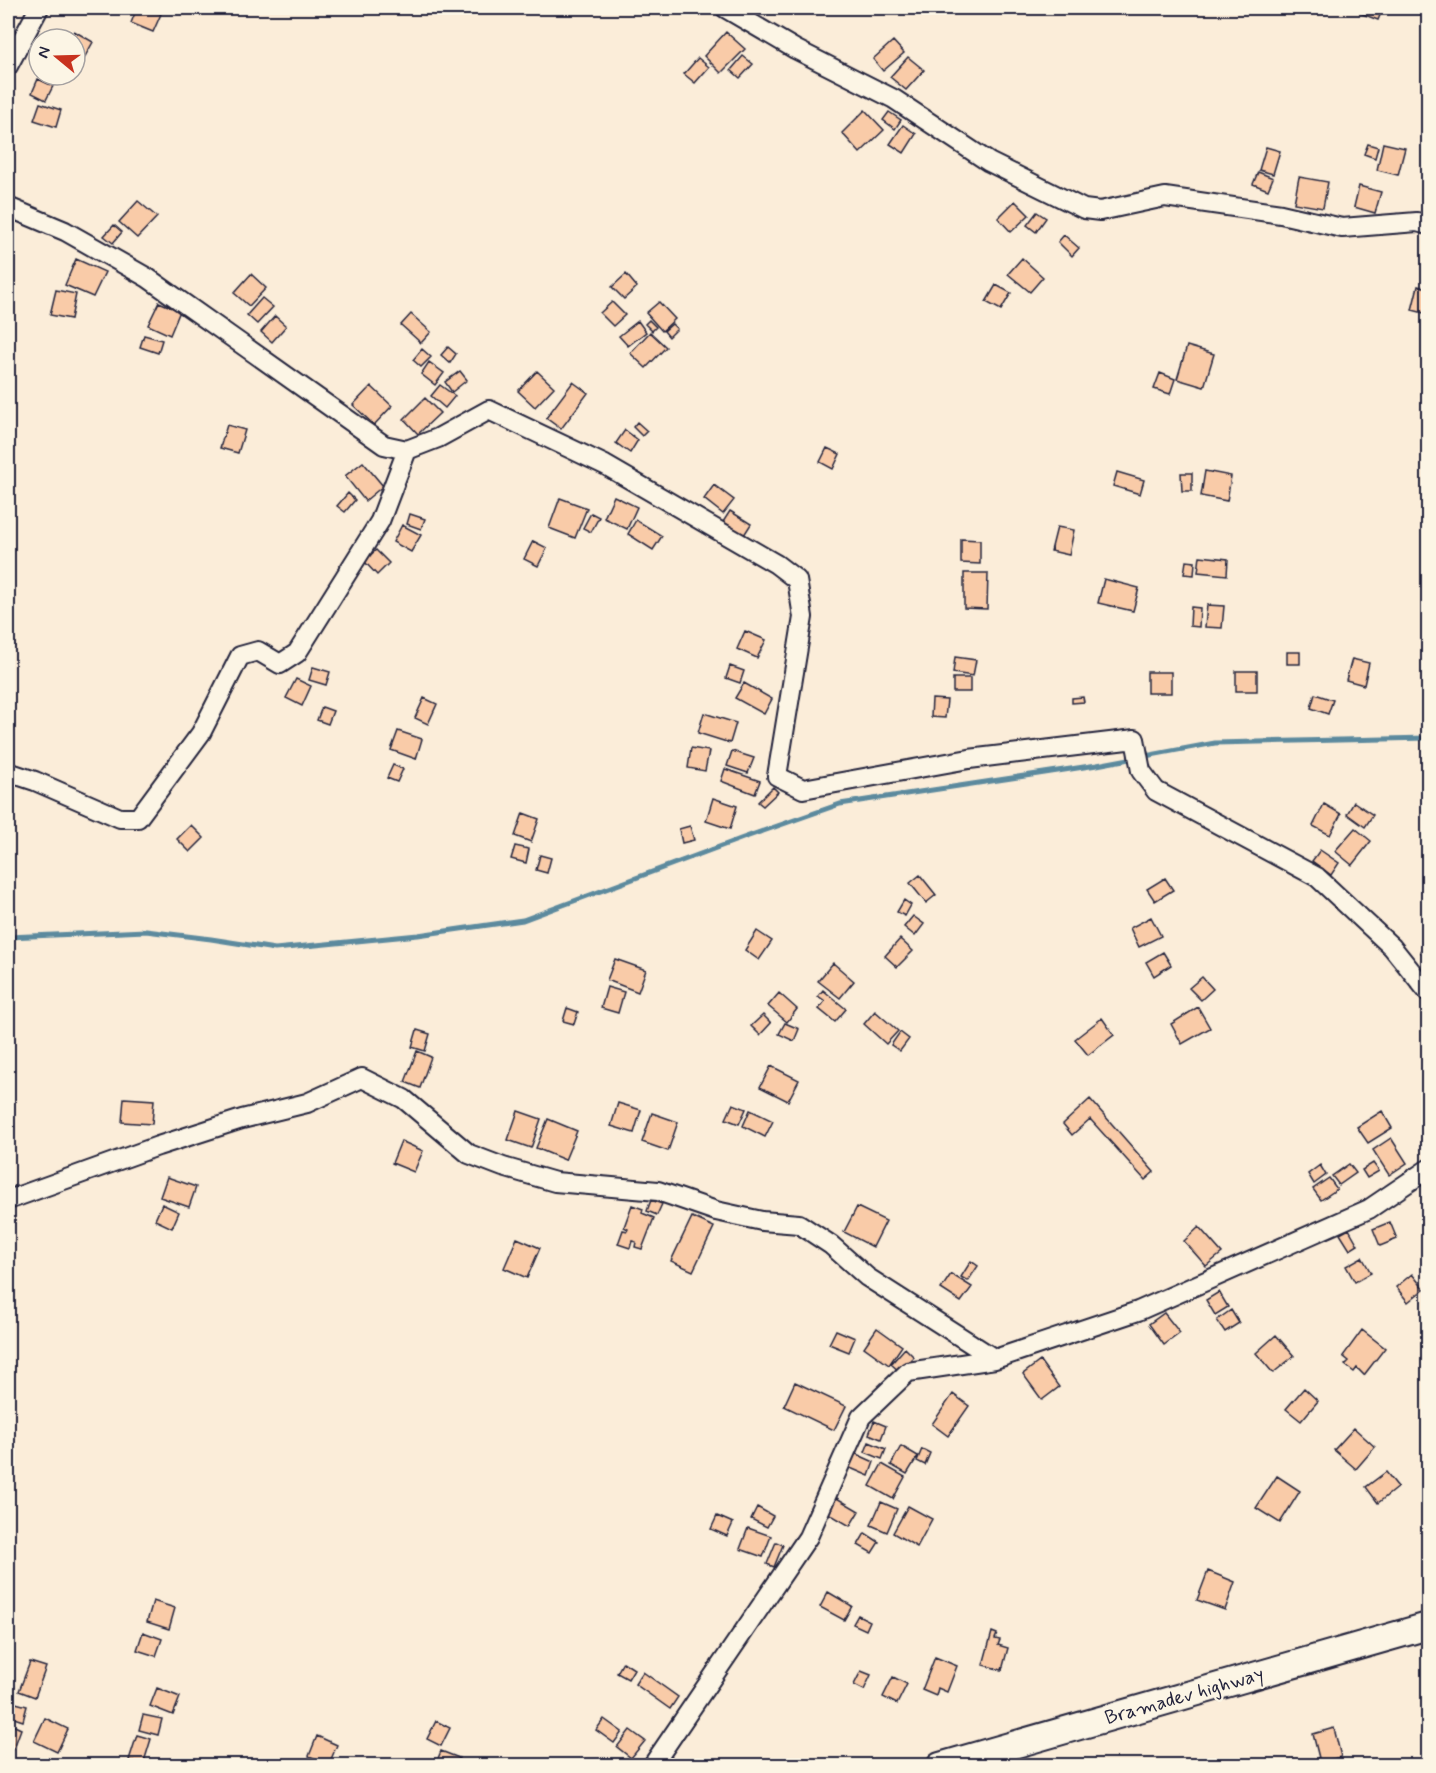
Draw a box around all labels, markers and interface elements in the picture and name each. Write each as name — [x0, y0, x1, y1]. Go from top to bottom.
north arrow — [27, 27, 87, 87]
text: N — [33, 44, 56, 61]
street label: Bramadev highway — [1102, 1661, 1267, 1732]

